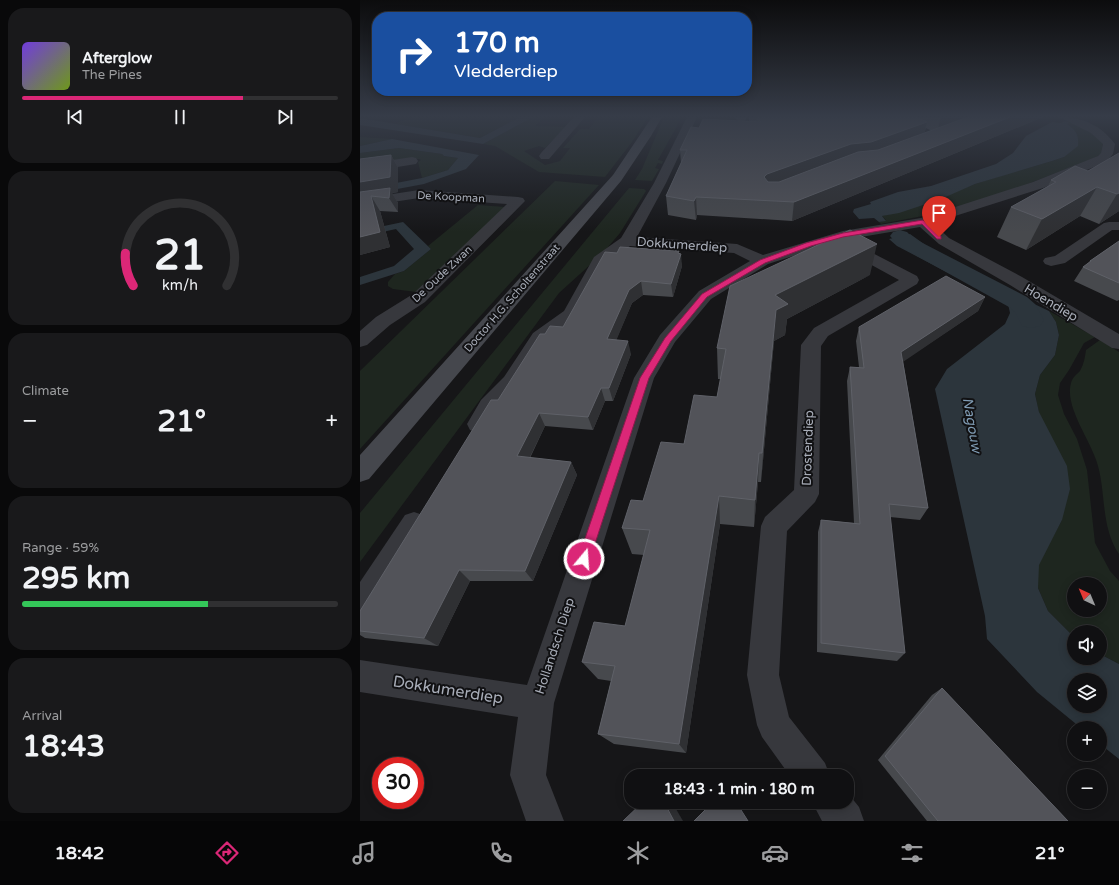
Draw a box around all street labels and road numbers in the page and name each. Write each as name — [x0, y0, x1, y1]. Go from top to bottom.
street label: De Koopman — [417, 189, 485, 205]
street label: Dokkumerdiep — [636, 234, 728, 256]
street label: Doctor H.G. Scholtenstraat — [461, 241, 563, 355]
street label: De Oude Zwan — [409, 243, 475, 305]
street label: Hoendiep — [1021, 281, 1081, 325]
street label: Drostendiep — [799, 410, 817, 486]
street label: Hollandsch Diep — [532, 596, 578, 696]
street label: Dokkumerdiep — [391, 671, 505, 709]

